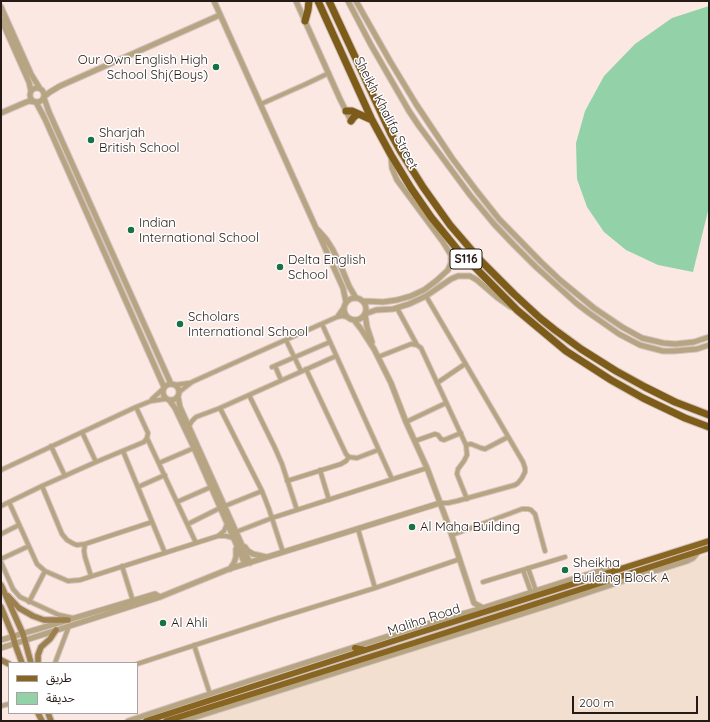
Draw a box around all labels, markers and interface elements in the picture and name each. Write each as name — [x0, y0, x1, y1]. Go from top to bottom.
place label: Our Own English High School Shj(Boys) — [78, 52, 208, 83]
street label: Sheikh Khalifa Street — [351, 54, 421, 172]
marker: Our Own English High School Shj(Boys) — [211, 62, 221, 72]
place label: Sharjah British School — [99, 125, 180, 156]
marker: Sharjah British School — [86, 135, 96, 145]
place label: Indian International School — [139, 215, 259, 246]
marker: Indian International School — [126, 225, 136, 235]
road number: S116 — [450, 249, 482, 269]
place label: Delta English School — [288, 252, 366, 283]
marker: Delta English School — [275, 262, 285, 272]
place label: Scholars International School — [188, 309, 308, 340]
marker: Scholars International School — [175, 319, 185, 329]
place label: Al Maha Building — [420, 519, 520, 535]
marker: Al Maha Building — [407, 522, 417, 532]
place label: Sheikha Building Block A — [573, 555, 669, 586]
marker: Sheikha Building Block A — [560, 565, 570, 575]
street label: Maliha Road — [386, 601, 462, 639]
place label: Al Ahli — [171, 615, 208, 631]
marker: Al Ahli — [158, 618, 168, 628]
legend — [8, 662, 138, 714]
text: طريق — [46, 670, 72, 685]
scale bar — [574, 688, 700, 714]
text: حديقة — [46, 690, 75, 705]
text: 200 m — [579, 695, 614, 710]

